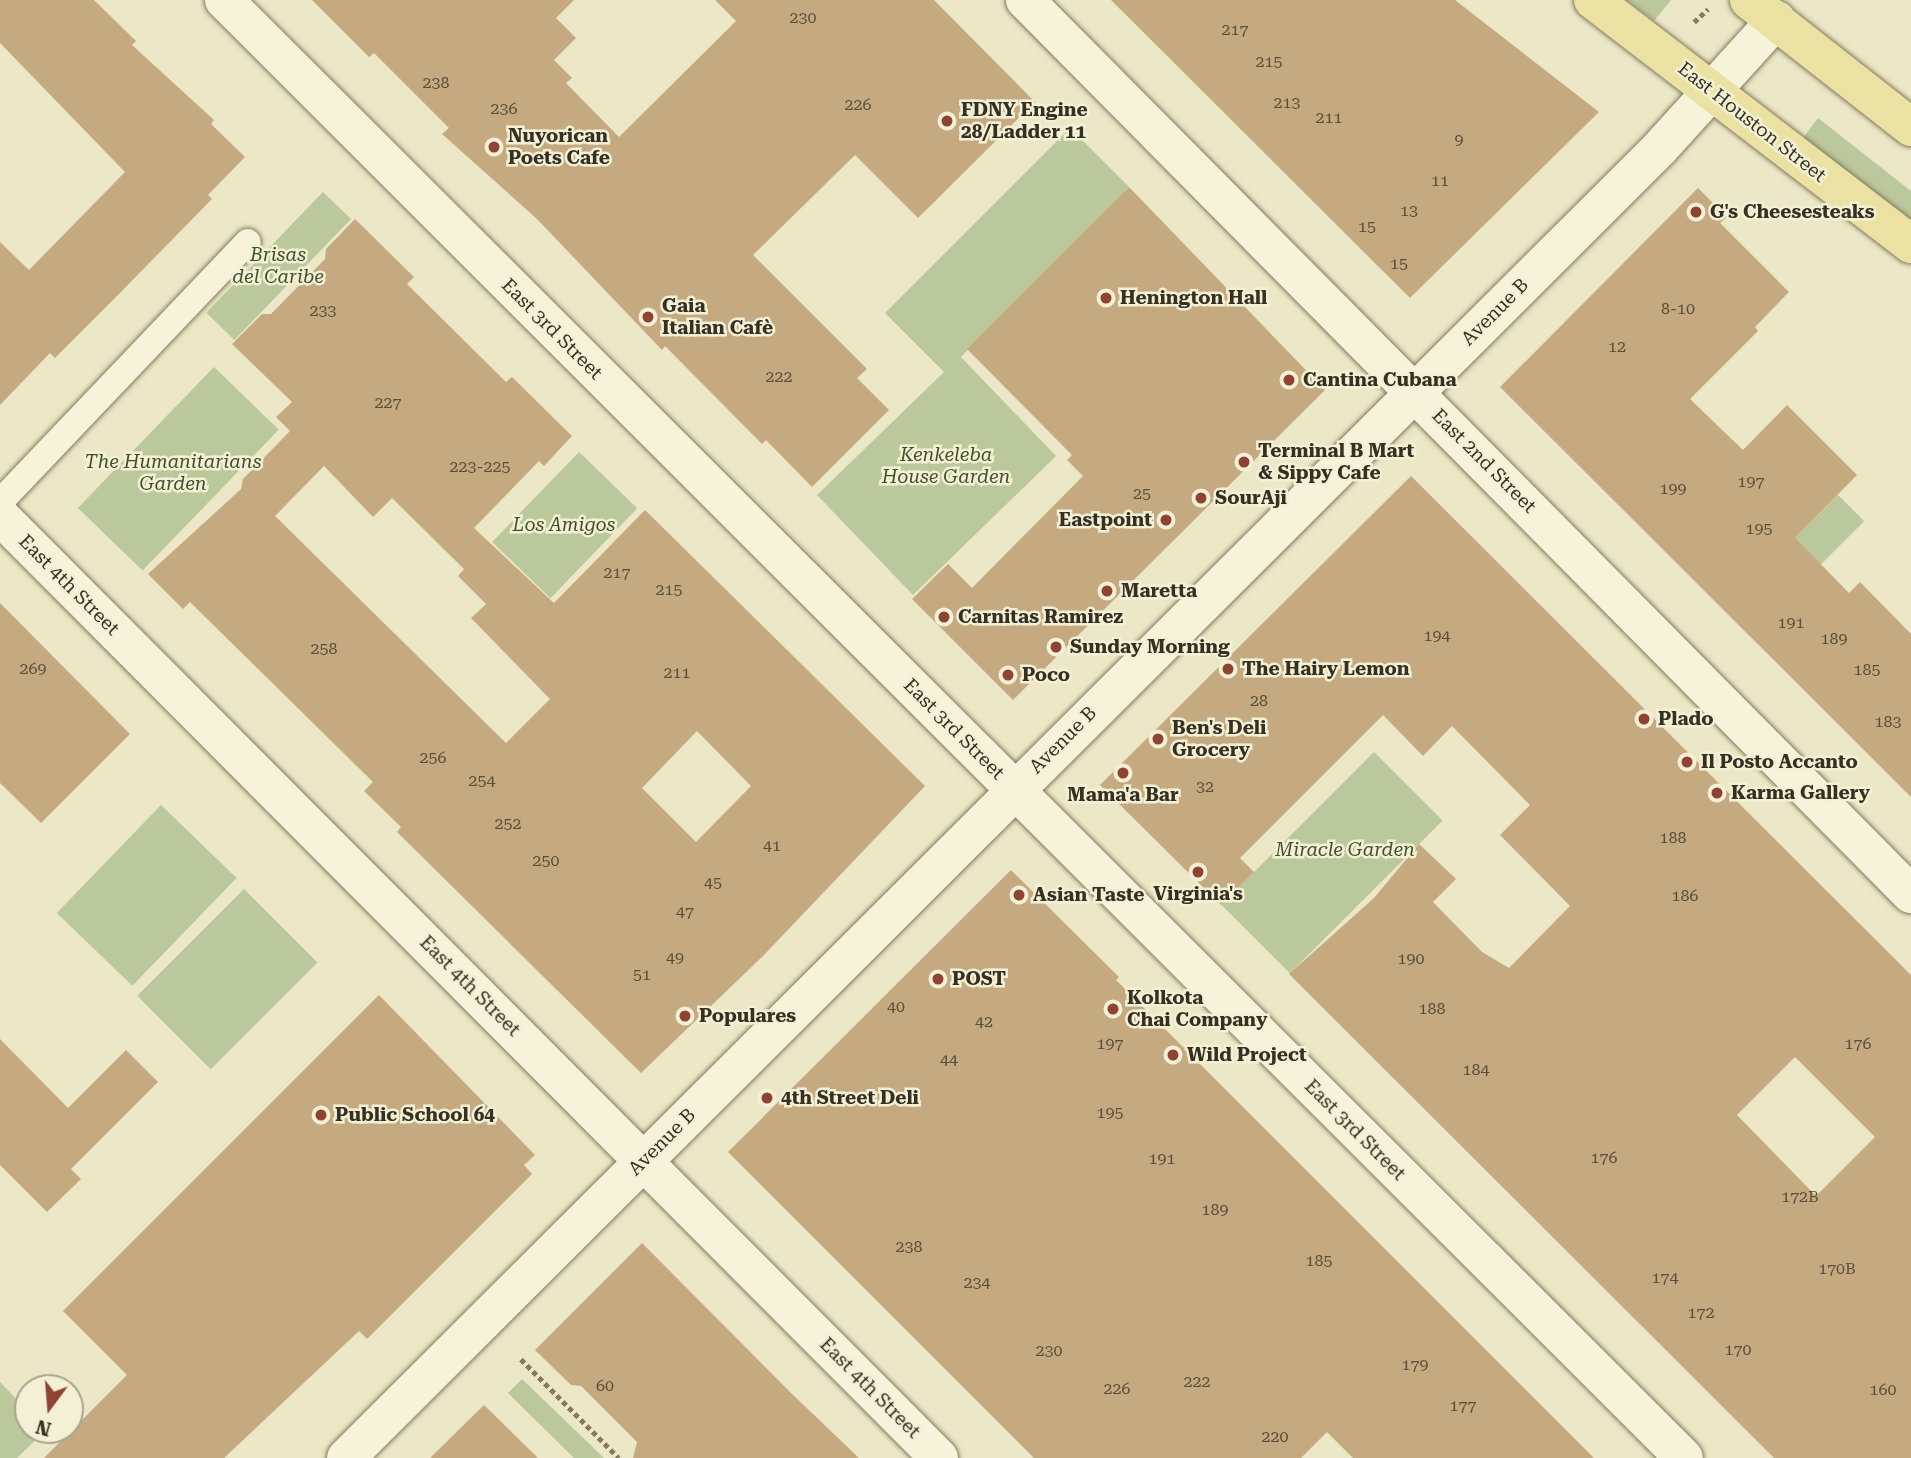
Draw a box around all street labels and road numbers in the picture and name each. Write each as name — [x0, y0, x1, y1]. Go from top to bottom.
street label: East Houston Street — [1673, 57, 1831, 187]
street label: East 3rd Street — [497, 274, 607, 384]
street label: Avenue B — [1457, 274, 1533, 350]
street label: East 2nd Street — [1427, 404, 1541, 518]
street label: East 4th Street — [14, 530, 124, 640]
street label: East 3rd Street — [899, 674, 1009, 784]
street label: Avenue B — [1025, 702, 1101, 778]
street label: East 4th Street — [415, 931, 525, 1041]
street label: East 3rd Street — [1300, 1075, 1410, 1185]
street label: Avenue B — [624, 1104, 700, 1180]
street label: East 4th Street — [815, 1333, 925, 1443]

